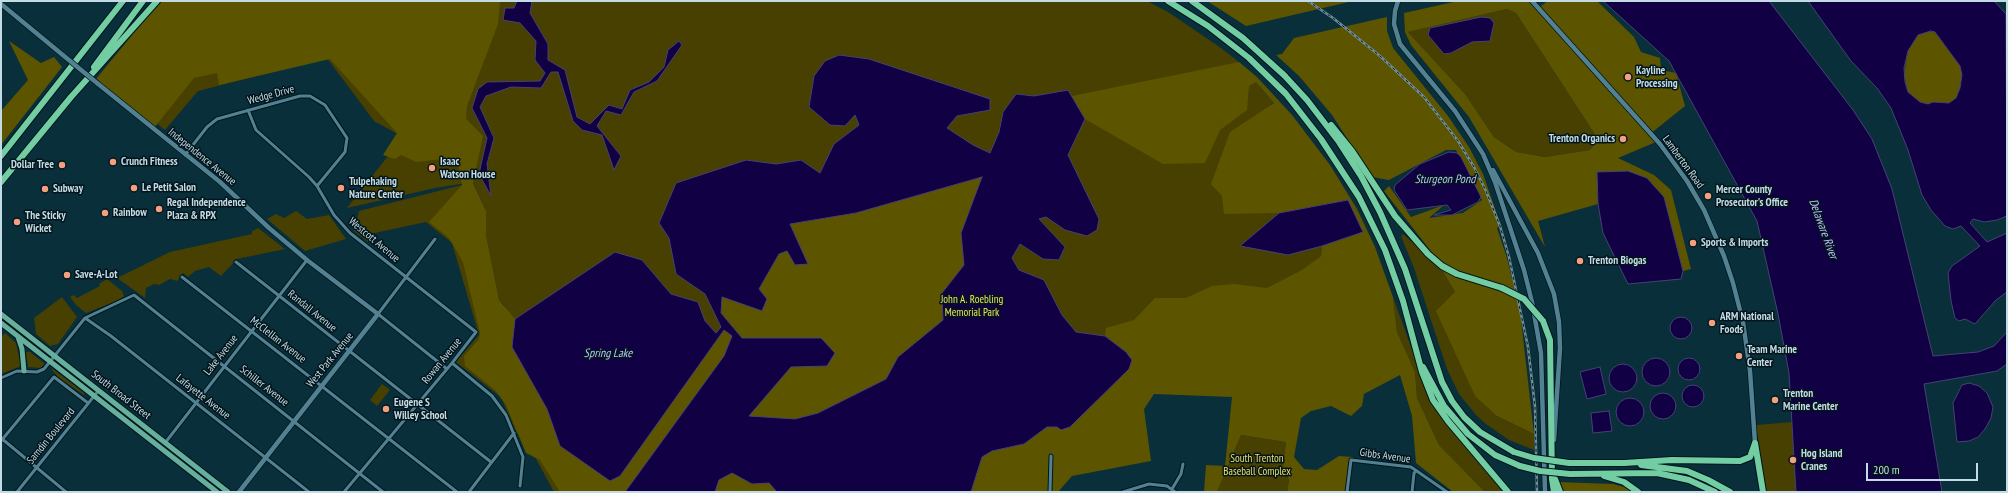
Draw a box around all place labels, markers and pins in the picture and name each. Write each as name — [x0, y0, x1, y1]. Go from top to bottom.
place label: Kayline Processing — [1636, 64, 1678, 90]
marker: Kayline Processing — [1623, 72, 1633, 82]
place label: Trenton Organics — [1549, 132, 1615, 146]
marker: Trenton Organics — [1618, 134, 1628, 144]
place label: Crunch Fitness — [121, 155, 178, 169]
place label: Isaac Watson House — [440, 155, 495, 181]
marker: Crunch Fitness — [108, 157, 118, 167]
place label: Dollar Tree — [11, 158, 54, 172]
marker: Dollar Tree — [57, 160, 67, 170]
marker: Isaac Watson House — [427, 163, 437, 173]
place label: Tulpehaking Nature Center — [349, 175, 403, 201]
place label: Le Petit Salon — [142, 181, 196, 195]
place label: Subway — [53, 182, 83, 196]
marker: Le Petit Salon — [129, 183, 139, 193]
marker: Tulpehaking Nature Center — [336, 183, 346, 193]
place label: Mercer County Prosecutor's Office — [1716, 183, 1788, 209]
marker: Subway — [40, 184, 50, 194]
marker: Mercer County Prosecutor's Office — [1703, 191, 1713, 201]
place label: Regal Independence Plaza & RPX — [167, 196, 246, 222]
marker: Regal Independence Plaza & RPX — [154, 204, 164, 214]
place label: Rainbow — [113, 206, 147, 220]
marker: Rainbow — [100, 208, 110, 218]
place label: The Sticky Wicket — [25, 209, 66, 235]
marker: The Sticky Wicket — [12, 217, 22, 227]
place label: Sports & Imports — [1701, 236, 1768, 250]
marker: Sports & Imports — [1688, 238, 1698, 248]
place label: Trenton Biogas — [1588, 254, 1646, 268]
marker: Trenton Biogas — [1575, 256, 1585, 266]
place label: Save-A-Lot — [75, 268, 117, 282]
marker: Save-A-Lot — [62, 270, 72, 280]
place label: ARM National Foods — [1720, 310, 1774, 336]
marker: ARM National Foods — [1707, 318, 1717, 328]
place label: Team Marine Center — [1747, 343, 1797, 369]
marker: Team Marine Center — [1734, 351, 1744, 361]
place label: Trenton Marine Center — [1783, 387, 1838, 413]
marker: Trenton Marine Center — [1770, 395, 1780, 405]
place label: Eugene S Willey School — [394, 396, 447, 422]
marker: Eugene S Willey School — [381, 404, 391, 414]
place label: Hog Island Cranes — [1801, 447, 1842, 473]
marker: Hog Island Cranes — [1788, 455, 1798, 465]

